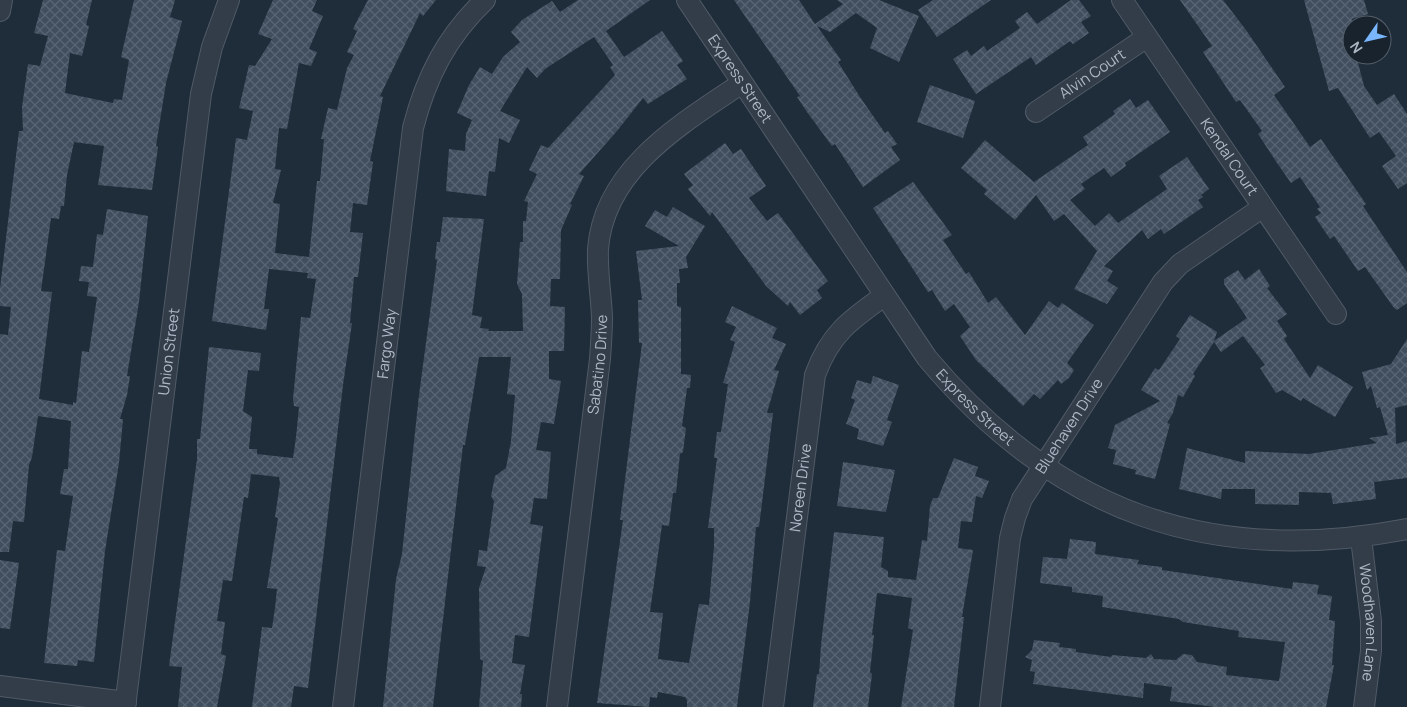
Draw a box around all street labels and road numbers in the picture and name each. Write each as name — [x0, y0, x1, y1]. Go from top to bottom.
street label: Express Street — [703, 30, 778, 127]
street label: Alvin Court — [1055, 44, 1129, 104]
street label: Kendal Court — [1196, 114, 1263, 200]
street label: Union Street — [153, 307, 184, 397]
street label: Fargo Way — [372, 307, 401, 380]
street label: Sabatino Drive — [582, 314, 612, 416]
street label: Express Street — [931, 364, 1019, 450]
street label: Bluehaven Drive — [1030, 374, 1108, 478]
street label: Noreen Drive — [784, 442, 816, 533]
street label: Woodhaven Lane — [1354, 562, 1382, 683]

